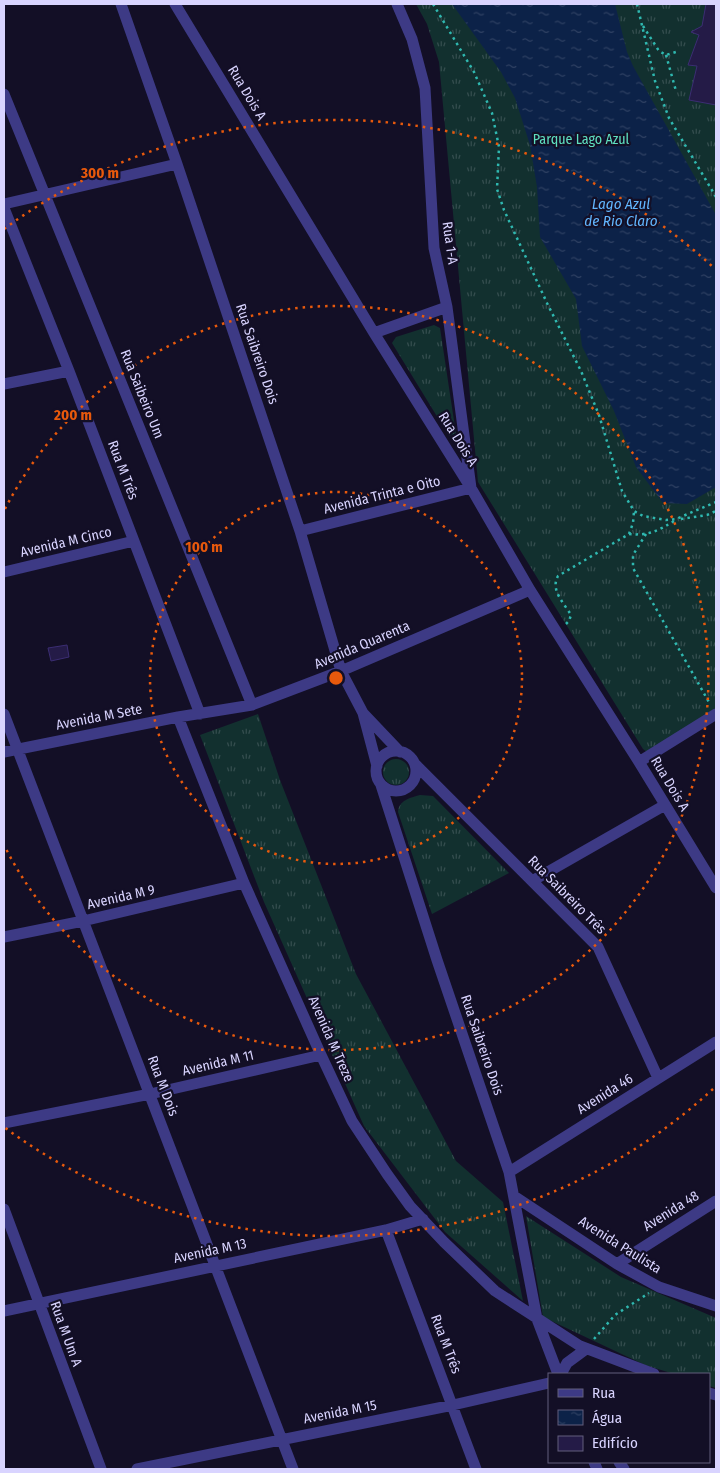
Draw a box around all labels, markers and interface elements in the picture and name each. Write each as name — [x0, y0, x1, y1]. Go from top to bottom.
street label: Rua Dois A — [224, 63, 270, 124]
park label: Parque Lago Azul — [533, 131, 630, 148]
text: 300 m — [80, 164, 119, 182]
water label: Lago Azul de Rio Claro — [584, 195, 658, 230]
street label: Rua 1-A — [439, 221, 461, 266]
street label: Rua Saibreiro Dois — [232, 302, 282, 406]
street label: Rua Saibeiro Um — [116, 347, 168, 441]
text: 200 m — [53, 406, 92, 424]
street label: Rua Dois A — [435, 409, 482, 470]
street label: Rua M Três — [104, 438, 142, 502]
street label: Avenida Trinta e Oito — [322, 472, 442, 518]
street label: Avenida M Cinco — [19, 523, 113, 561]
text: 100 m — [185, 538, 223, 556]
street label: Avenida Quarenta — [312, 617, 412, 673]
centre of rings — [327, 669, 345, 687]
street label: Avenida M Sete — [54, 700, 144, 734]
street label: Rua Dois A — [647, 754, 693, 815]
street label: Rua Saibreiro Três — [524, 852, 610, 938]
street label: Avenida M 9 — [85, 881, 157, 913]
street label: Rua Saibreiro Dois — [457, 993, 507, 1097]
street label: Avenida M Treze — [305, 994, 358, 1085]
street label: Avenida M 11 — [181, 1047, 255, 1079]
street label: Rua M Dois — [144, 1053, 182, 1119]
street label: Avenida 46 — [574, 1070, 636, 1118]
street label: Avenida 48 — [640, 1187, 702, 1235]
street label: Avenida Paulista — [575, 1213, 665, 1277]
street label: Avenida M 13 — [172, 1235, 248, 1267]
street label: Rua M Um A — [46, 1299, 86, 1369]
street label: Rua M Três — [427, 1312, 465, 1376]
legend — [548, 1373, 710, 1463]
text: Rua — [592, 1384, 615, 1402]
street label: Avenida M 15 — [302, 1397, 378, 1427]
text: Água — [592, 1409, 622, 1427]
text: Edifício — [592, 1434, 638, 1452]

